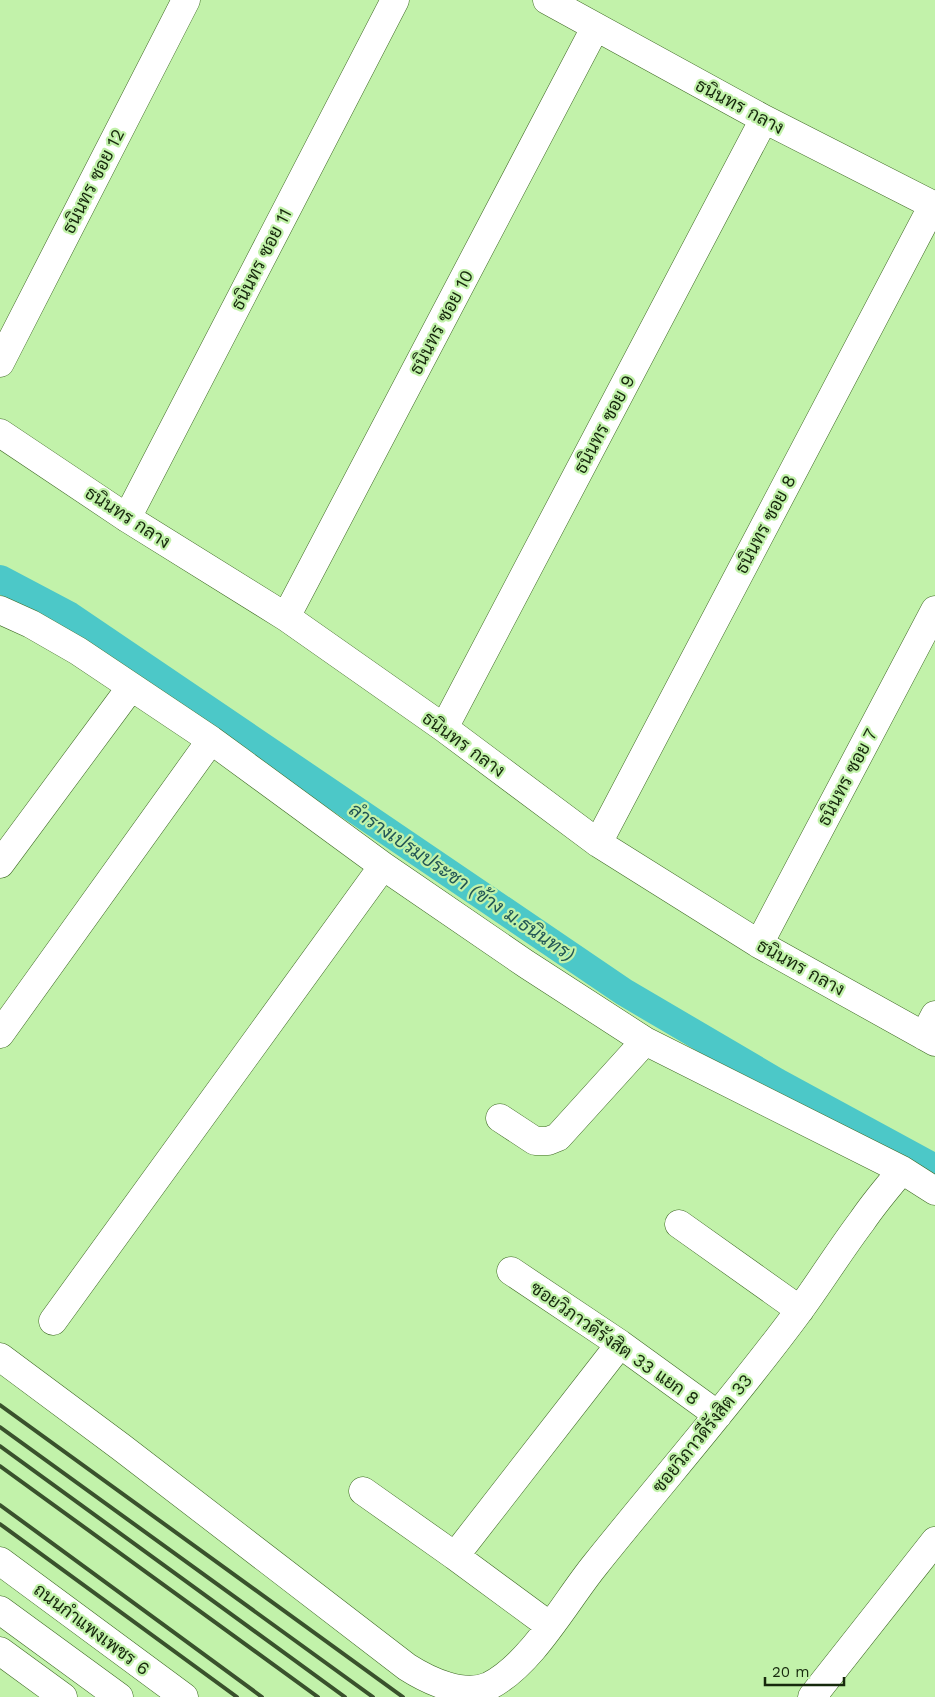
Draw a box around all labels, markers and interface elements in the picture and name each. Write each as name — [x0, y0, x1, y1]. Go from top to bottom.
street label: ธนินทร กลาง — [692, 74, 788, 138]
street label: ธนินทร ซอย 12 — [58, 125, 128, 237]
street label: ธนินทร ซอย 11 — [226, 205, 296, 313]
street label: ธนินทร ซอย 10 — [405, 266, 477, 378]
street label: ธนินทร ซอย 9 — [569, 371, 639, 477]
street label: ธนินทร ซอย 8 — [730, 471, 800, 577]
street label: ธนินทร กลาง — [82, 482, 174, 552]
street label: ธนินทร กลาง — [419, 707, 509, 781]
street label: ธนินทร ซอย 7 — [813, 725, 881, 829]
water label: ลำรางเปรมประชา (ข้าง ม.ธนินทร) — [345, 798, 579, 966]
street label: ธนินทร กลาง — [753, 934, 849, 1000]
street label: ซอยวิภาวดีรังสิต 33 แยก 8 — [527, 1275, 704, 1409]
street label: ซอยวิภาวดีรังสิต 33 — [646, 1368, 756, 1496]
street label: ถนนกำแพงเพชร 6 — [30, 1579, 154, 1679]
scale bar — [765, 1654, 844, 1686]
text: 20 m — [772, 1663, 810, 1681]

